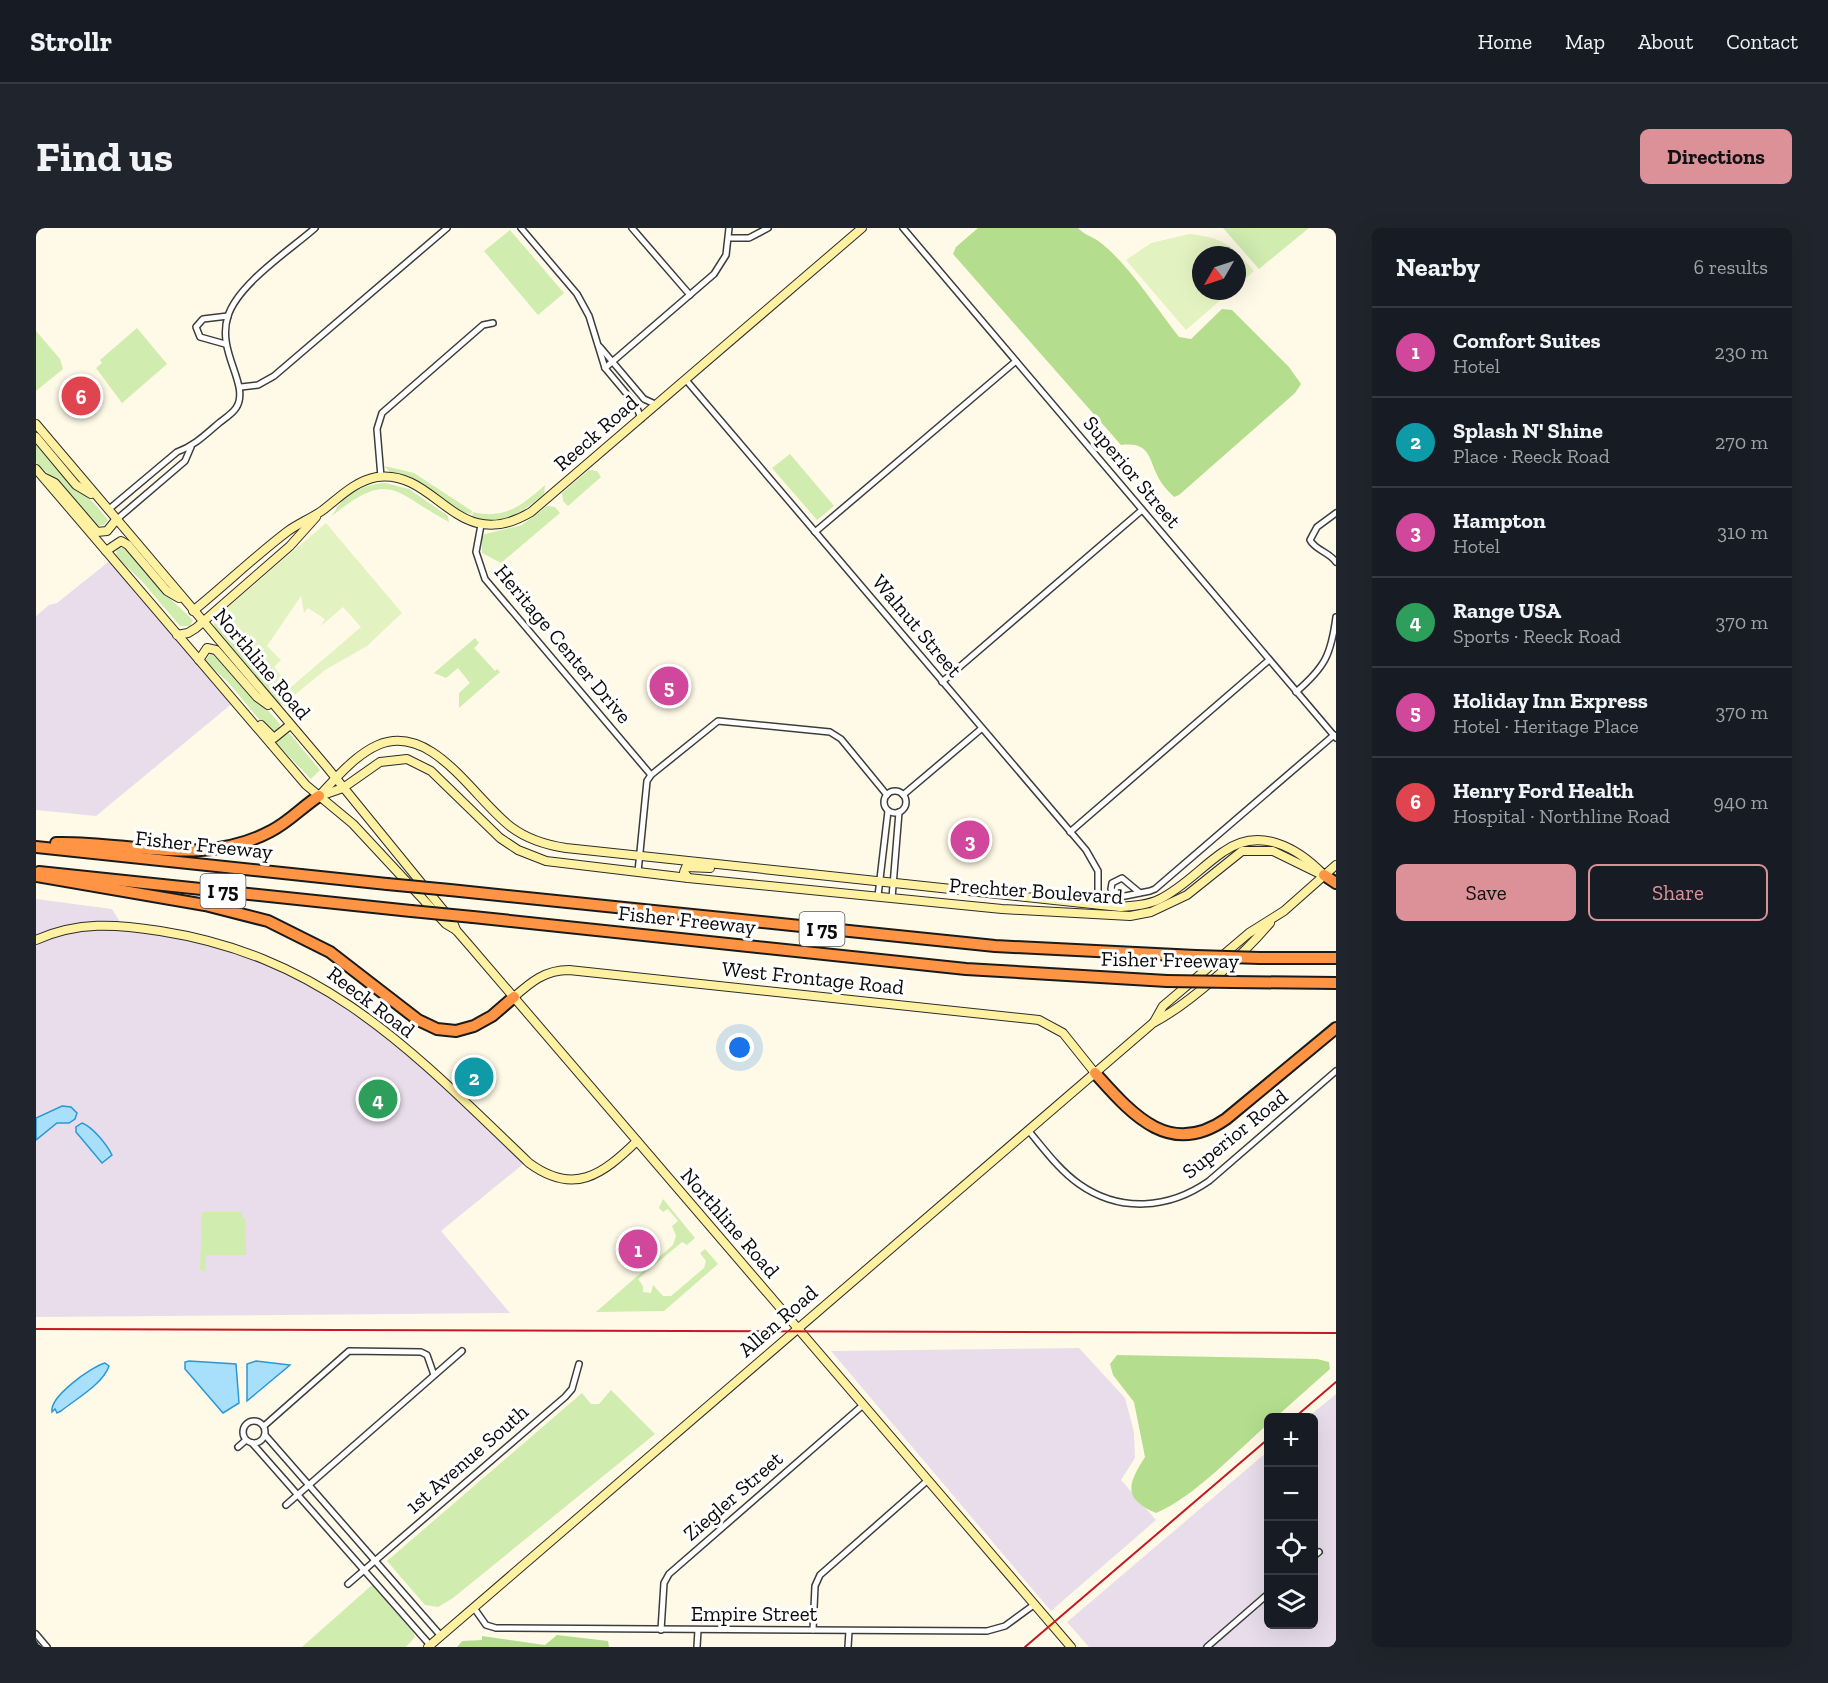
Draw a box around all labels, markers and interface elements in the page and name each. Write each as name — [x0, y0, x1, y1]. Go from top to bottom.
text: Strollr — [30, 25, 112, 58]
text: Home — [1478, 29, 1532, 54]
text: Map — [1565, 29, 1605, 54]
text: About — [1638, 29, 1693, 54]
text: Contact — [1726, 29, 1798, 54]
button: Directions — [1640, 129, 1792, 184]
text: Find us — [36, 131, 173, 182]
north arrow — [1192, 246, 1246, 300]
text: Nearby — [1396, 251, 1480, 283]
text: 6 results — [1694, 255, 1768, 279]
text: Comfort Suites — [1453, 327, 1601, 354]
text: 1 — [1411, 340, 1420, 364]
text: 230 m — [1715, 340, 1768, 364]
text: Hotel — [1453, 354, 1500, 378]
pin: 6 — [62, 374, 100, 418]
street label: Reeck Road — [549, 389, 643, 476]
street label: Superior Street — [1078, 411, 1187, 533]
text: Splash N' Shine — [1453, 417, 1603, 444]
text: 2 — [1410, 430, 1421, 454]
text: 270 m — [1715, 430, 1768, 454]
text: Place · Reeck Road — [1453, 444, 1610, 468]
text: Hampton — [1453, 507, 1546, 534]
text: 3 — [1410, 520, 1421, 544]
text: 310 m — [1717, 520, 1768, 544]
text: Hotel — [1453, 534, 1500, 558]
street label: Heritage Center Drive — [490, 559, 637, 728]
street label: Walnut Street — [867, 569, 968, 682]
text: Range USA — [1453, 597, 1561, 624]
street label: Northline Road — [209, 603, 316, 725]
text: 4 — [1410, 610, 1421, 634]
text: 370 m — [1715, 610, 1768, 634]
text: Sports · Reeck Road — [1453, 624, 1621, 648]
pin: 5 — [650, 664, 688, 708]
text: Holiday Inn Express — [1453, 687, 1648, 714]
text: 5 — [1410, 700, 1421, 724]
text: 370 m — [1715, 700, 1768, 724]
text: Hotel · Heritage Place — [1453, 714, 1639, 738]
text: Henry Ford Health — [1453, 777, 1634, 804]
text: 6 — [1410, 790, 1421, 814]
text: 940 m — [1713, 790, 1768, 814]
text: Hospital · Northline Road — [1453, 804, 1670, 828]
pin: 3 — [950, 818, 990, 862]
street label: Fisher Freeway — [134, 825, 274, 864]
button: Save — [1396, 864, 1576, 921]
button: Share — [1588, 864, 1768, 921]
street label: Prechter Boulevard — [948, 872, 1124, 909]
road number: I 75 — [200, 874, 246, 908]
street label: Fisher Freeway — [617, 900, 757, 939]
road number: I 75 — [800, 912, 844, 946]
street label: Fisher Freeway — [1101, 946, 1240, 973]
street label: West Frontage Road — [721, 956, 906, 1000]
street label: Reeck Road — [323, 961, 420, 1043]
your location — [725, 1033, 754, 1062]
pin: 2 — [454, 1054, 494, 1100]
pin: 4 — [358, 1076, 398, 1122]
street label: Superior Road — [1177, 1083, 1293, 1184]
street label: Northline Road — [676, 1163, 785, 1283]
pin: 1 — [618, 1226, 658, 1272]
street label: Allen Road — [733, 1279, 823, 1362]
street label: 1st Avenue South — [400, 1399, 533, 1519]
map controls — [1264, 1413, 1318, 1629]
button: + — [1264, 1413, 1318, 1467]
street label: Ziegler Street — [678, 1446, 788, 1546]
button: − — [1264, 1467, 1318, 1521]
button: locate — [1264, 1521, 1318, 1575]
button: layers — [1264, 1575, 1318, 1629]
street label: Empire Street — [691, 1601, 818, 1626]

